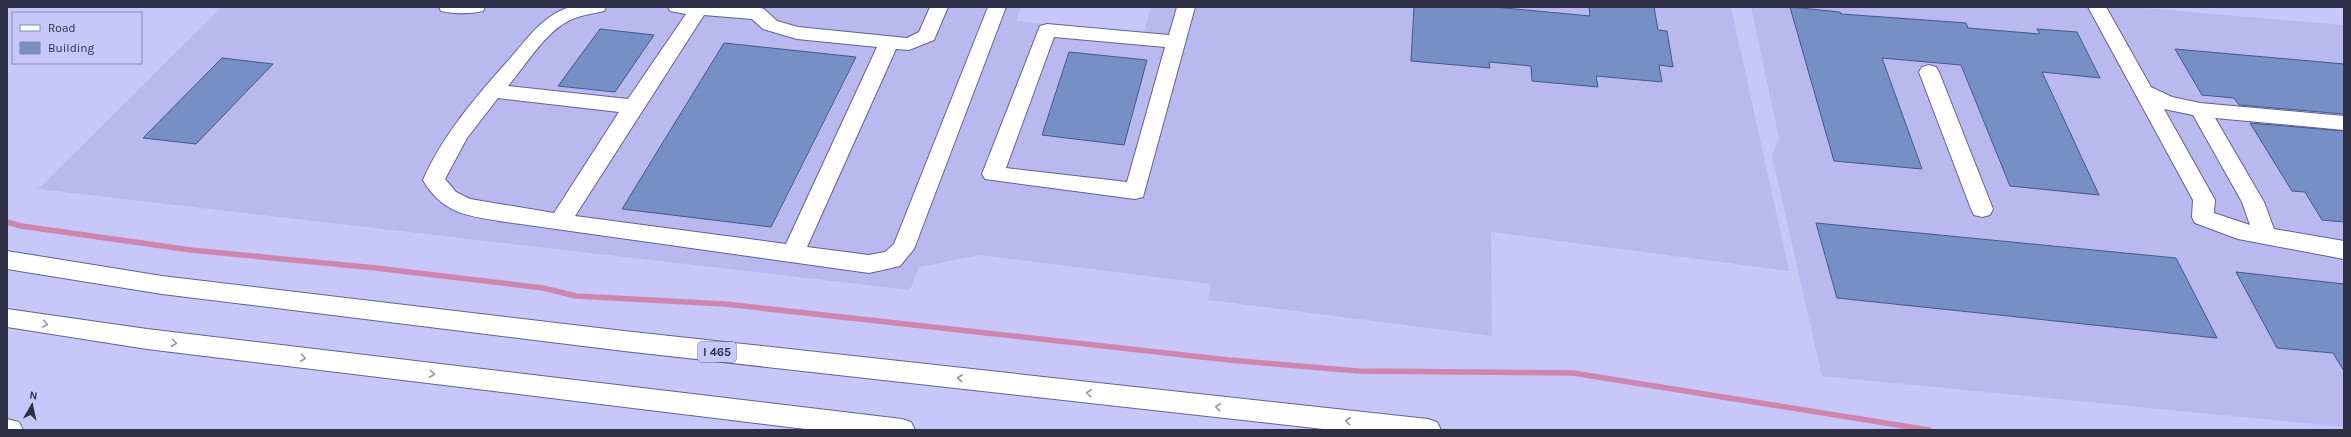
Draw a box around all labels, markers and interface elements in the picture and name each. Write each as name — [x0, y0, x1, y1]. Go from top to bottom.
legend — [12, 12, 142, 64]
text: Road — [48, 21, 76, 35]
text: Building — [48, 41, 95, 55]
one-way arrow — [42, 320, 48, 328]
one-way arrow — [171, 338, 177, 347]
road number: I 465 — [698, 342, 736, 362]
one-way arrow — [300, 353, 306, 362]
one-way arrow — [429, 369, 435, 378]
one-way arrow — [957, 374, 963, 383]
north arrow — [12, 385, 52, 425]
one-way arrow — [1086, 388, 1092, 397]
text: N — [29, 389, 38, 403]
one-way arrow — [1215, 403, 1221, 412]
one-way arrow — [1345, 417, 1351, 426]

